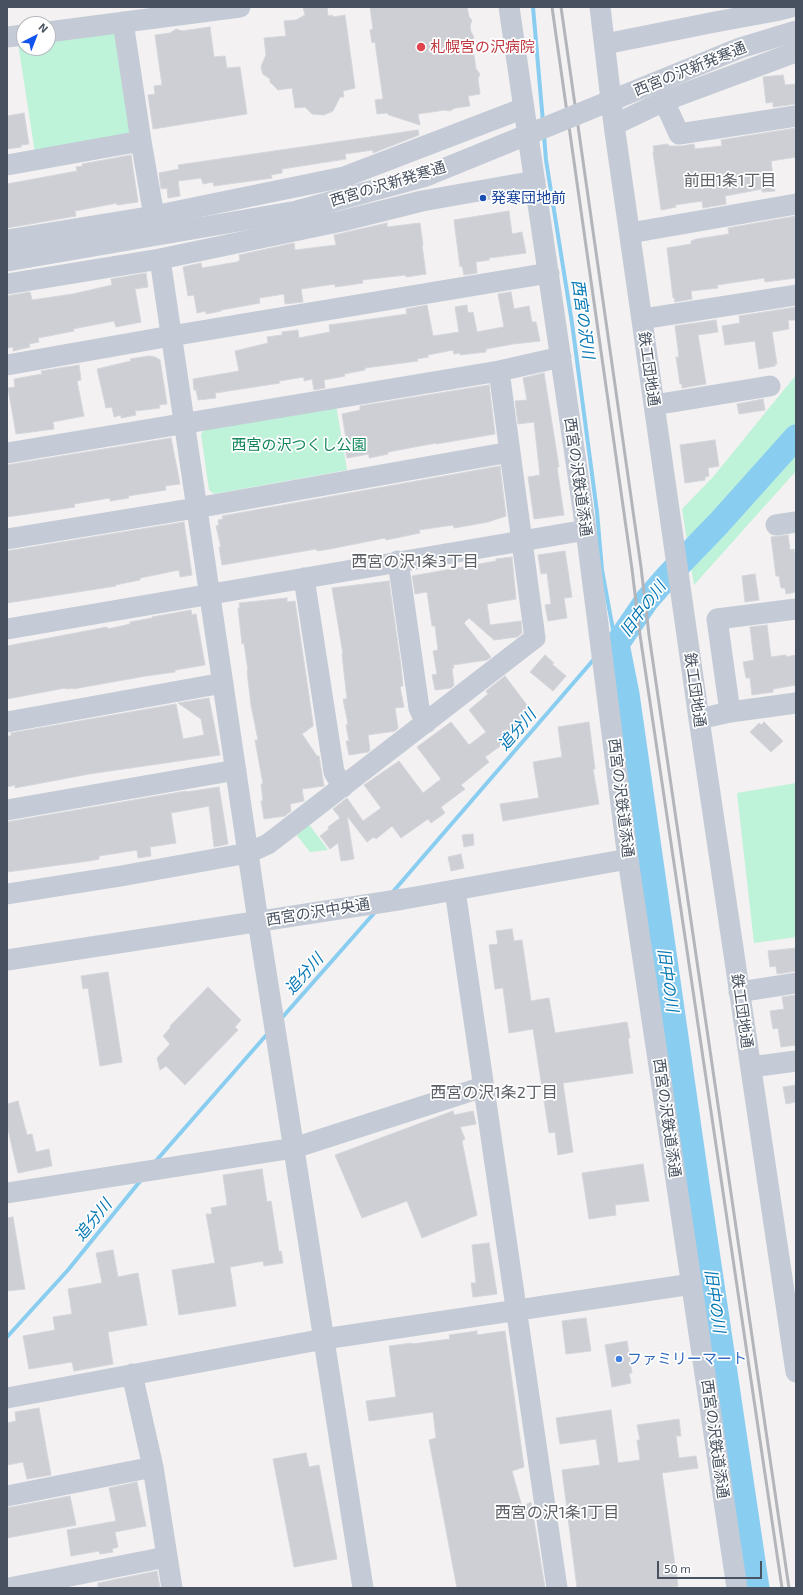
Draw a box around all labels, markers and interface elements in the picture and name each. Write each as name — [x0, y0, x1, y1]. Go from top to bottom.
north arrow — [16, 16, 56, 56]
text: N — [36, 20, 51, 35]
place label: 札幌宮の沢病院 — [430, 38, 535, 56]
street label: 西宮の沢新発寒通 — [631, 38, 749, 100]
marker: 札幌宮の沢病院 — [415, 41, 427, 53]
street label: 西宮の沢新発寒通 — [328, 158, 448, 210]
district label: 前田1条1丁目 — [684, 171, 776, 191]
place label: 発寒団地前 — [491, 189, 566, 207]
marker: 発寒団地前 — [478, 193, 488, 203]
water label: 西宮の沢川 — [568, 278, 598, 360]
street label: 鉄工団地通 — [635, 331, 663, 407]
street label: 西宮の沢鉄道添通 — [561, 416, 595, 538]
park label: 西宮の沢つくし公園 — [232, 436, 366, 454]
district label: 西宮の沢1条3丁目 — [351, 552, 479, 572]
water label: 旧中の川 — [616, 578, 670, 640]
street label: 鉄工団地通 — [681, 652, 709, 728]
water label: 追分川 — [494, 706, 540, 754]
street label: 西宮の沢鉄道添通 — [605, 737, 637, 859]
street label: 西宮の沢中央通 — [265, 895, 371, 929]
water label: 旧中の川 — [654, 947, 682, 1013]
water label: 追分川 — [281, 950, 327, 998]
street label: 鉄工団地通 — [728, 973, 756, 1049]
street label: 西宮の沢鉄道添通 — [650, 1057, 684, 1179]
district label: 西宮の沢1条2丁目 — [430, 1083, 558, 1103]
water label: 追分川 — [70, 1195, 116, 1245]
water label: 旧中の川 — [701, 1268, 729, 1334]
place label: ファミリーマート — [627, 1350, 747, 1368]
marker: ファミリーマート — [614, 1354, 624, 1364]
street label: 西宮の沢鉄道添通 — [698, 1378, 732, 1500]
district label: 西宮の沢1条1丁目 — [495, 1503, 619, 1523]
scale bar — [659, 1553, 764, 1579]
text: 50 m — [664, 1561, 691, 1575]

